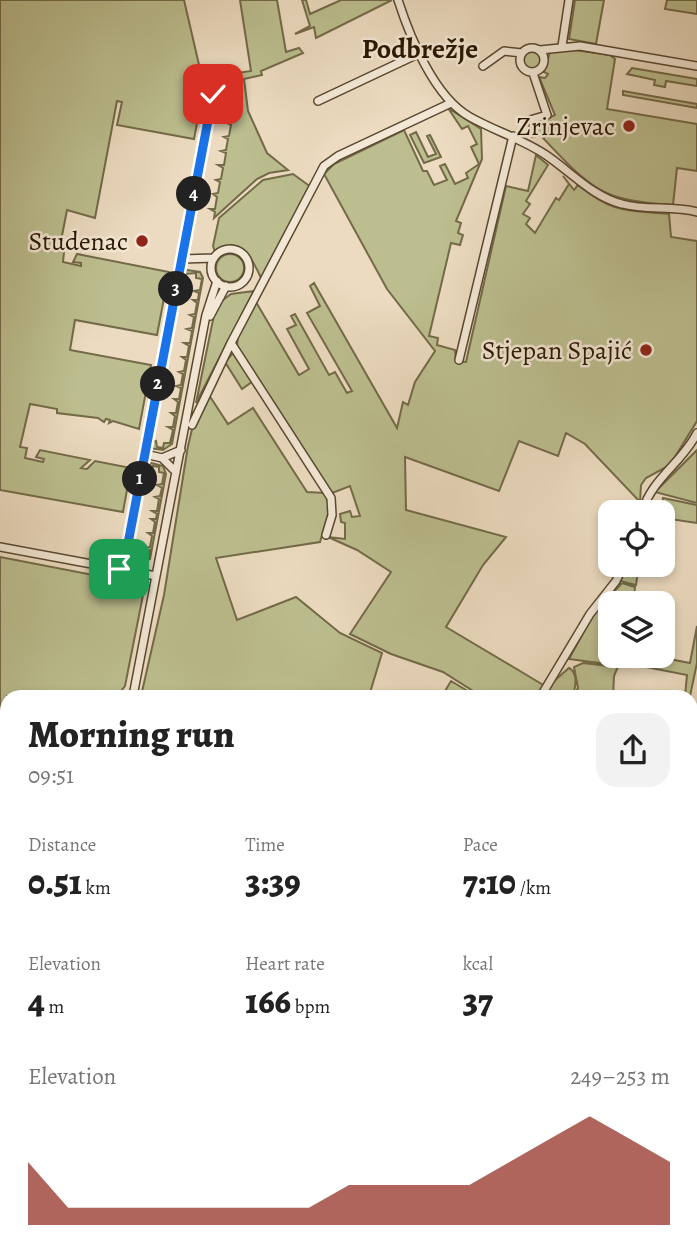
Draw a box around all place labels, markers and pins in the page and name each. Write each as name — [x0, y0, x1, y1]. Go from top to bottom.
pin — [183, 64, 243, 124]
place label: Zrinjevac — [516, 109, 615, 144]
marker: Zrinjevac — [621, 118, 637, 134]
pin: 4 — [176, 176, 212, 212]
place label: Studenac — [29, 224, 128, 259]
marker: Studenac — [134, 233, 150, 249]
pin: 3 — [158, 272, 194, 306]
place label: Stjepan Spajić — [482, 333, 632, 368]
marker: Stjepan Spajić — [638, 342, 654, 358]
pin: 2 — [140, 366, 176, 402]
pin: 1 — [122, 462, 158, 496]
pin — [89, 539, 149, 599]

